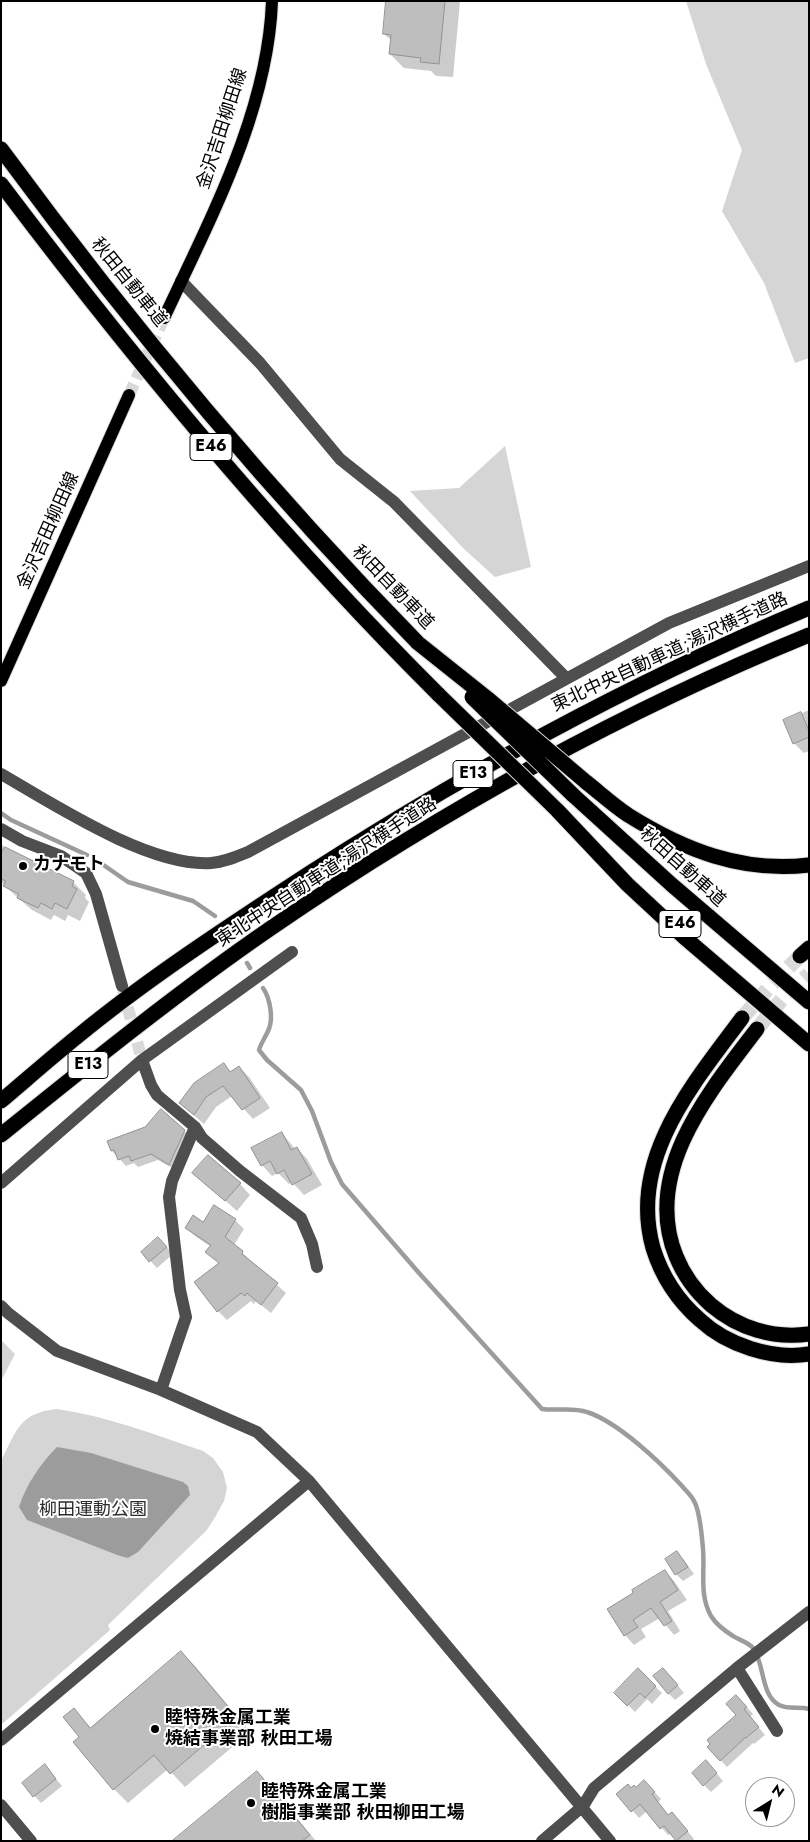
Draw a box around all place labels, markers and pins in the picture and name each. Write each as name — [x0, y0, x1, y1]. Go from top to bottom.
place label: カナモト — [33, 855, 105, 877]
marker: カナモト — [17, 860, 29, 872]
place label: 睦特殊金属工業 焼結事業部 秋田工場 — [165, 1708, 332, 1750]
marker: 睦特殊金属工業 焼結事業部 秋田工場 — [149, 1723, 161, 1735]
place label: 睦特殊金属工業 樹脂事業部 秋田柳田工場 — [261, 1782, 464, 1825]
marker: 睦特殊金属工業 樹脂事業部 秋田柳田工場 — [245, 1797, 257, 1809]

